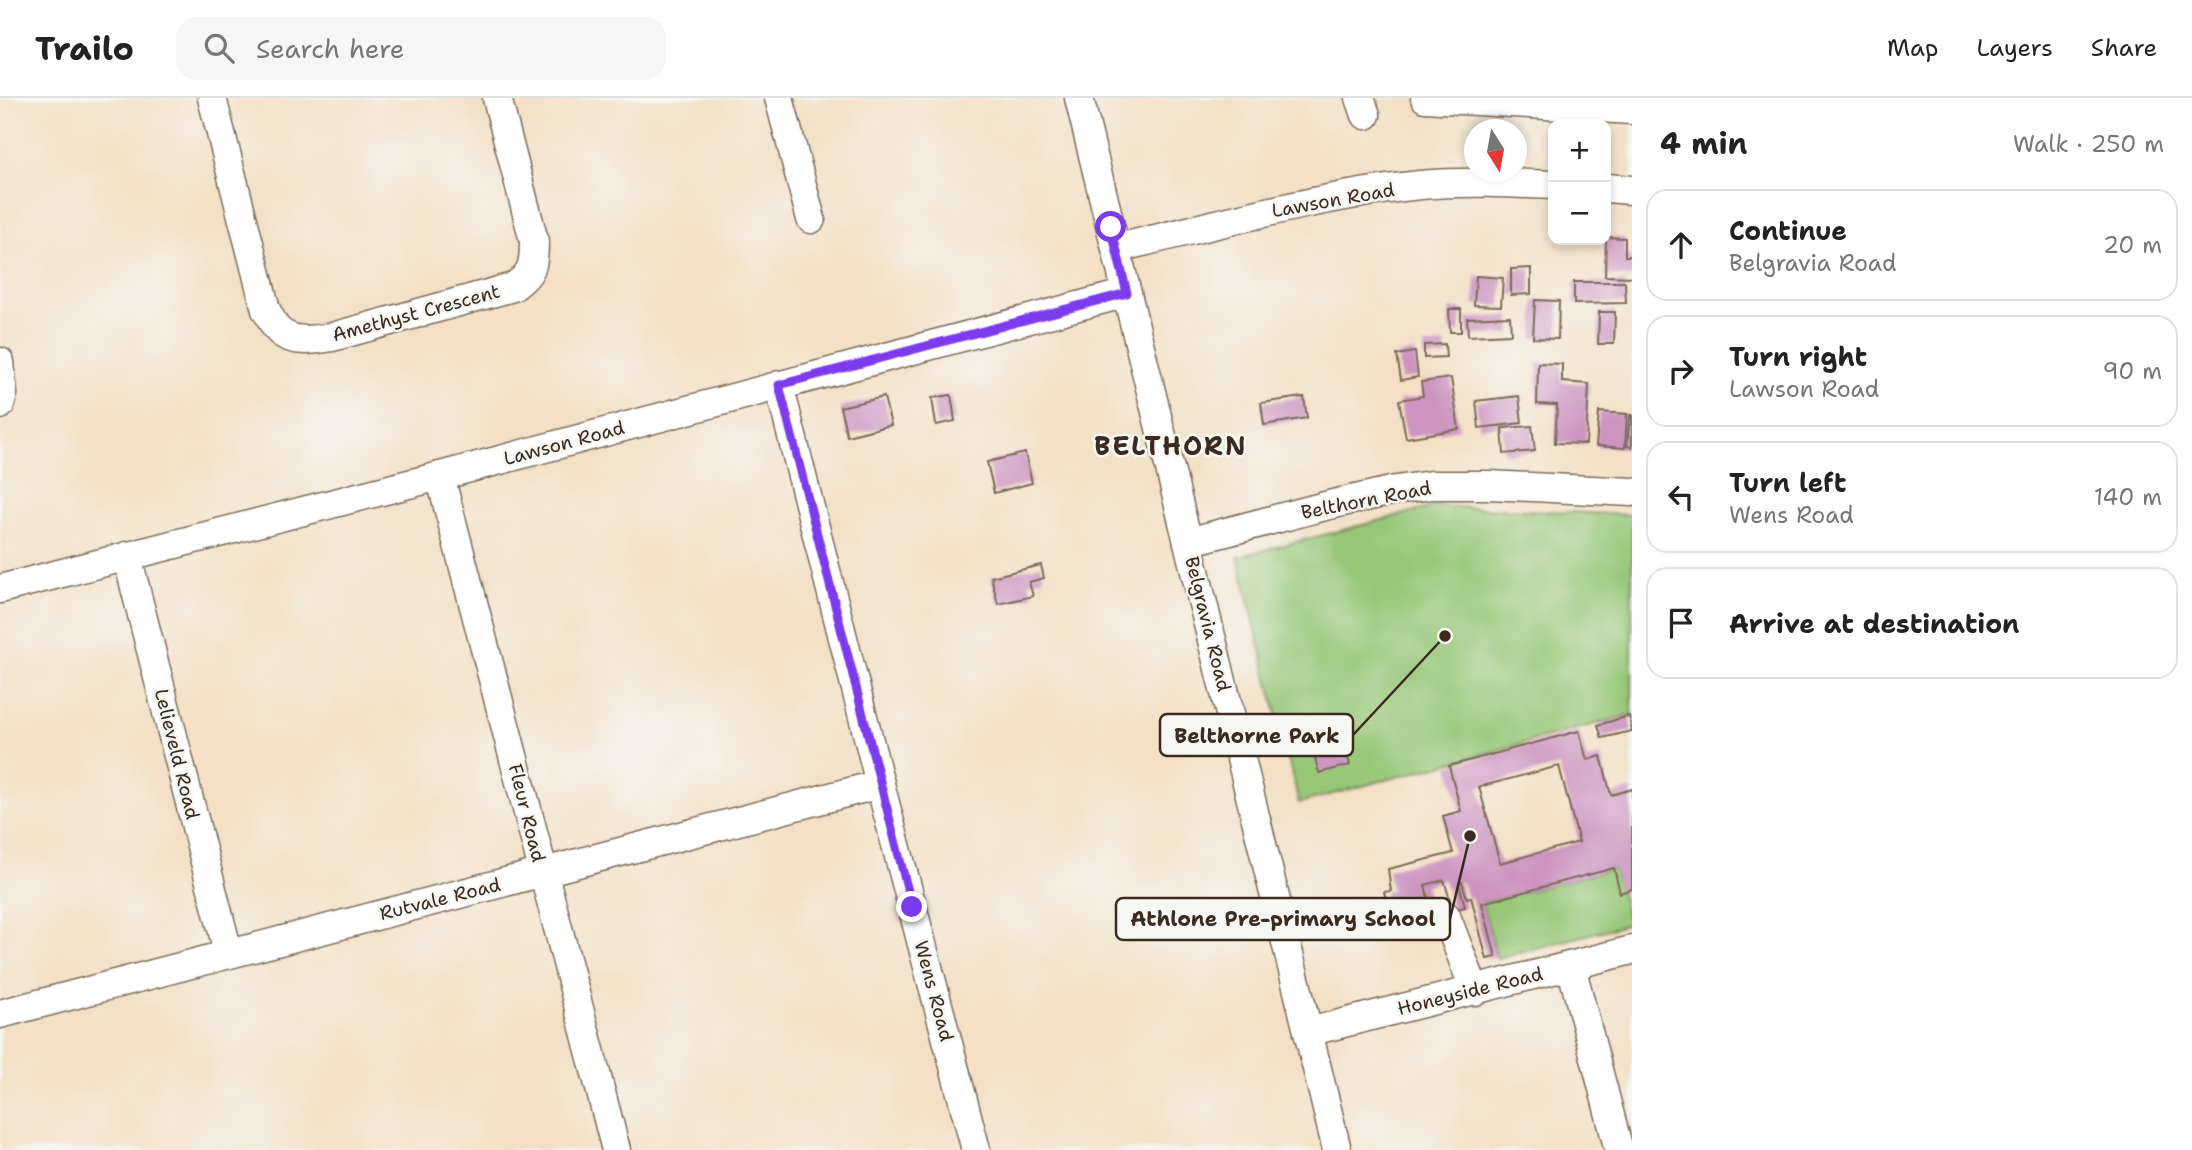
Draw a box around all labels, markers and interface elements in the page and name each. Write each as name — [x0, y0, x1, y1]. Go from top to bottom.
search box — [176, 17, 666, 80]
text: Trailo — [35, 26, 134, 71]
icon: search — [200, 29, 238, 67]
text: Search here — [256, 31, 405, 66]
text: Map — [1887, 32, 1938, 64]
text: Layers — [1976, 32, 2053, 64]
text: Share — [2091, 32, 2157, 64]
north arrow — [1464, 119, 1527, 182]
map controls — [1548, 119, 1611, 245]
button: + — [1548, 119, 1611, 182]
text: 4 min — [1660, 123, 1747, 164]
text: Walk · 250 m — [2013, 129, 2164, 159]
street label: Lawson Road — [1270, 177, 1396, 223]
button: − — [1548, 182, 1611, 245]
route start — [1095, 211, 1126, 242]
text: Continue — [1729, 213, 1847, 248]
icon: ahead — [1662, 226, 1700, 264]
text: 20 m — [2103, 230, 2162, 260]
text: Belgravia Road — [1729, 248, 1897, 278]
street label: Amethyst Crescent — [329, 279, 503, 347]
text: Turn right — [1729, 339, 1867, 374]
icon: right — [1662, 352, 1700, 390]
text: 90 m — [2102, 356, 2162, 386]
text: Lawson Road — [1729, 374, 1879, 404]
street label: Lawson Road — [501, 415, 627, 471]
district label: BELTHORN — [1094, 428, 1248, 463]
text: Turn left — [1729, 465, 1846, 500]
street label: Belthorn Road — [1299, 475, 1433, 525]
icon: left — [1662, 478, 1700, 516]
text: 140 m — [2094, 482, 2162, 512]
text: Wens Road — [1729, 500, 1854, 530]
street label: Belgravia Road — [1179, 554, 1237, 694]
icon: arrive — [1662, 604, 1700, 642]
text: Arrive at destination — [1729, 606, 2019, 641]
street label: Lelieveld Road — [149, 686, 205, 822]
callout: Belthorne Park — [1160, 714, 1353, 756]
text: Belthorne Park — [1174, 722, 1340, 750]
street label: Fleur Road — [503, 761, 551, 865]
street label: Rutvale Road — [377, 872, 503, 926]
route end — [896, 891, 927, 922]
callout: Athlone Pre-primary School — [1116, 898, 1450, 940]
text: Athlone Pre-primary School — [1130, 905, 1436, 933]
street label: Wens Road — [909, 938, 959, 1044]
street label: Honeyside Road — [1395, 961, 1545, 1021]

